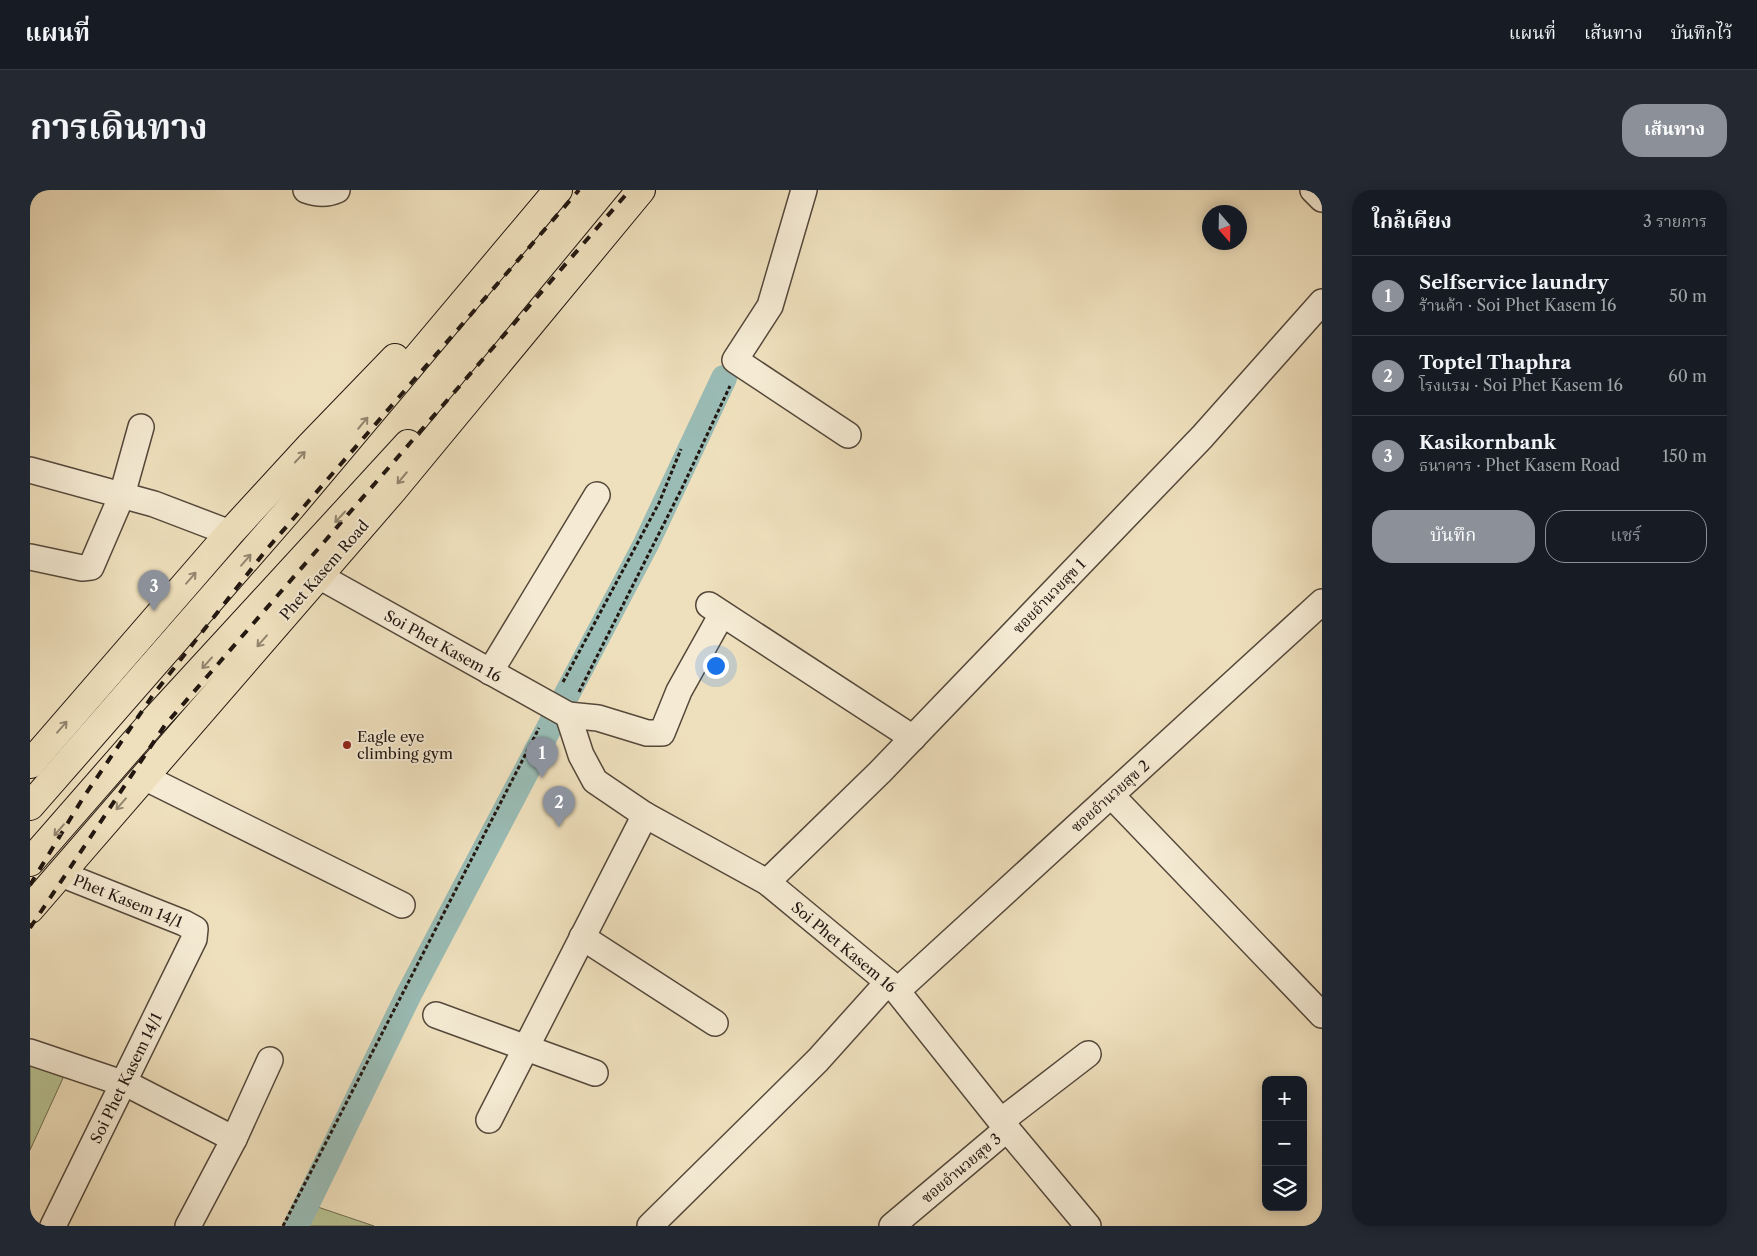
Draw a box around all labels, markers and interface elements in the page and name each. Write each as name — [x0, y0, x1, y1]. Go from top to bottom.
text: แผนที่ — [25, 18, 90, 47]
text: แผนที่ — [1509, 22, 1556, 44]
text: เส้นทาง — [1584, 22, 1643, 44]
text: บันทึกไว้ — [1671, 22, 1732, 44]
button: เส้นทาง — [1622, 104, 1727, 157]
text: การเดินทาง — [30, 105, 208, 148]
north arrow — [1202, 205, 1247, 250]
text: ใกล้เคียง — [1372, 208, 1452, 233]
text: 3 รายการ — [1643, 211, 1707, 231]
text: Selfservice laundry — [1419, 271, 1609, 294]
text: 1 — [1384, 286, 1392, 306]
text: 50 m — [1669, 286, 1707, 306]
text: ร้านค้า · Soi Phet Kasem 16 — [1419, 295, 1616, 315]
text: Toptel Thaphra — [1419, 351, 1571, 374]
text: 2 — [1383, 366, 1393, 386]
text: 60 m — [1668, 366, 1707, 386]
text: โรงแรม · Soi Phet Kasem 16 — [1419, 375, 1623, 395]
one-way arrow — [357, 416, 368, 429]
text: Kasikornbank — [1419, 431, 1556, 454]
text: 3 — [1383, 446, 1393, 466]
text: 150 m — [1662, 446, 1707, 466]
one-way arrow — [294, 451, 306, 464]
text: ธนาคาร · Phet Kasem Road — [1419, 455, 1620, 475]
one-way arrow — [397, 472, 408, 485]
button: บันทึก — [1372, 510, 1535, 563]
button: แชร์ — [1545, 510, 1707, 563]
one-way arrow — [335, 511, 346, 524]
street label: Phet Kasem Road — [275, 516, 373, 624]
one-way arrow — [240, 553, 252, 566]
street label: ซอยอำนวยสุข 1 — [1009, 554, 1091, 639]
pin: 3 — [138, 570, 170, 611]
one-way arrow — [186, 572, 197, 585]
street label: Soi Phet Kasem 16 — [381, 606, 505, 686]
one-way arrow — [256, 635, 268, 648]
your location — [703, 653, 729, 679]
one-way arrow — [201, 657, 213, 669]
one-way arrow — [56, 721, 68, 734]
place label: Eagle eye climbing gym — [357, 727, 453, 763]
pin: 1 — [526, 737, 558, 778]
marker: Eagle eye climbing gym — [341, 739, 353, 751]
street label: ซอยอำนวยสุข 2 — [1067, 756, 1155, 838]
pin: 2 — [543, 786, 575, 827]
one-way arrow — [116, 797, 127, 810]
one-way arrow — [53, 823, 64, 836]
street label: Phet Kasem 14/1 — [71, 870, 186, 932]
street label: Soi Phet Kasem 16 — [788, 898, 901, 997]
street label: Soi Phet Kasem 14/1 — [86, 1009, 166, 1146]
map controls — [1262, 1076, 1307, 1211]
button: + — [1262, 1076, 1307, 1121]
button: − — [1262, 1121, 1307, 1166]
street label: ซอยอำนวยสุข 3 — [917, 1129, 1006, 1209]
button: layers — [1262, 1166, 1307, 1211]

